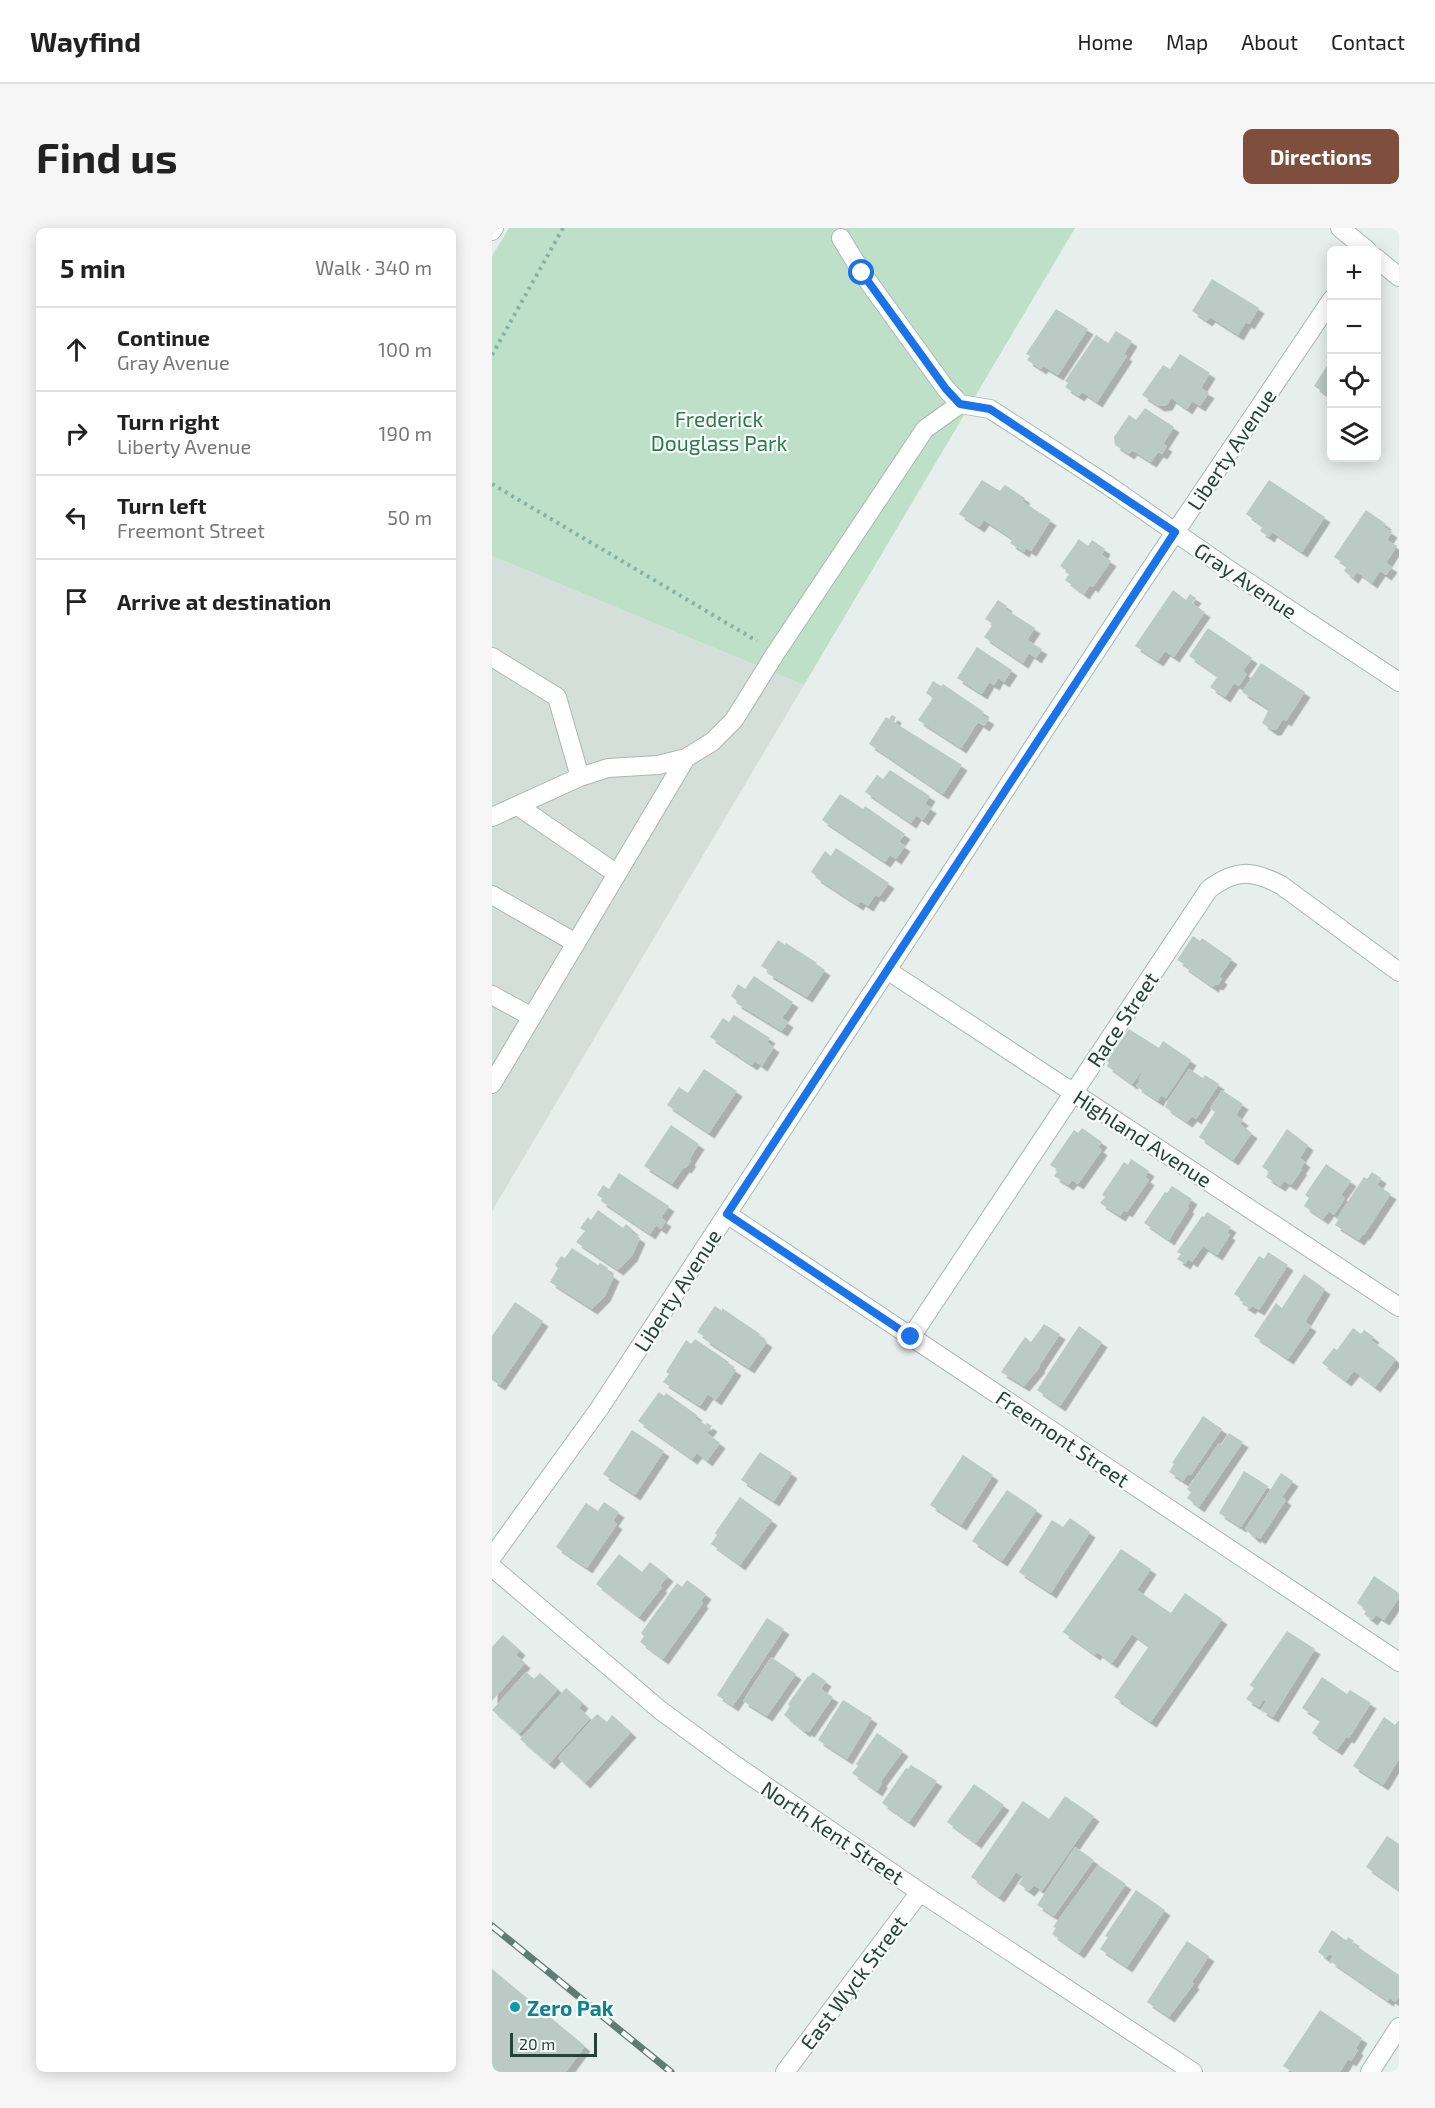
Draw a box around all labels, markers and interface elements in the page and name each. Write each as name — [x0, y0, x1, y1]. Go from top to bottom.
text: Wayfind — [30, 24, 141, 58]
text: Home — [1077, 29, 1133, 54]
text: Map — [1166, 29, 1208, 54]
text: About — [1241, 29, 1298, 54]
text: Contact — [1331, 29, 1405, 54]
button: Directions — [1243, 129, 1399, 184]
text: Find us — [36, 131, 178, 181]
map controls — [1327, 246, 1381, 462]
button: + — [1327, 246, 1381, 300]
text: 5 min — [60, 252, 126, 283]
text: Walk · 340 m — [315, 255, 432, 279]
route start — [848, 259, 874, 285]
button: − — [1327, 300, 1381, 354]
text: Continue — [117, 324, 210, 350]
icon: ahead — [60, 333, 93, 366]
text: 100 m — [378, 337, 432, 361]
text: Gray Avenue — [117, 350, 230, 374]
button: locate — [1327, 354, 1381, 408]
street label: Liberty Avenue — [1181, 384, 1281, 514]
park label: Frederick Douglass Park — [651, 406, 787, 455]
text: Turn right — [117, 408, 219, 434]
button: layers — [1327, 408, 1381, 462]
icon: right — [60, 417, 93, 450]
text: 190 m — [379, 421, 432, 445]
text: Liberty Avenue — [117, 434, 251, 458]
text: Turn left — [117, 492, 206, 518]
icon: left — [60, 501, 93, 534]
text: 50 m — [387, 505, 432, 529]
text: Freemont Street — [117, 518, 265, 542]
street label: Gray Avenue — [1190, 537, 1302, 623]
icon: arrive — [60, 585, 93, 618]
text: Arrive at destination — [117, 588, 331, 614]
street label: Race Street — [1081, 967, 1163, 1071]
street label: Highland Avenue — [1069, 1084, 1217, 1192]
street label: Liberty Avenue — [628, 1224, 726, 1356]
route end — [897, 1323, 923, 1349]
street label: Freemont Street — [992, 1384, 1134, 1492]
street label: North Kent Street — [757, 1775, 909, 1889]
street label: East Wyck Street — [795, 1910, 911, 2054]
place label: Zero Pak — [527, 1995, 614, 2020]
marker: Zero Pak — [508, 2000, 522, 2014]
scale bar — [510, 2030, 597, 2058]
text: 20 m — [519, 2034, 555, 2053]

